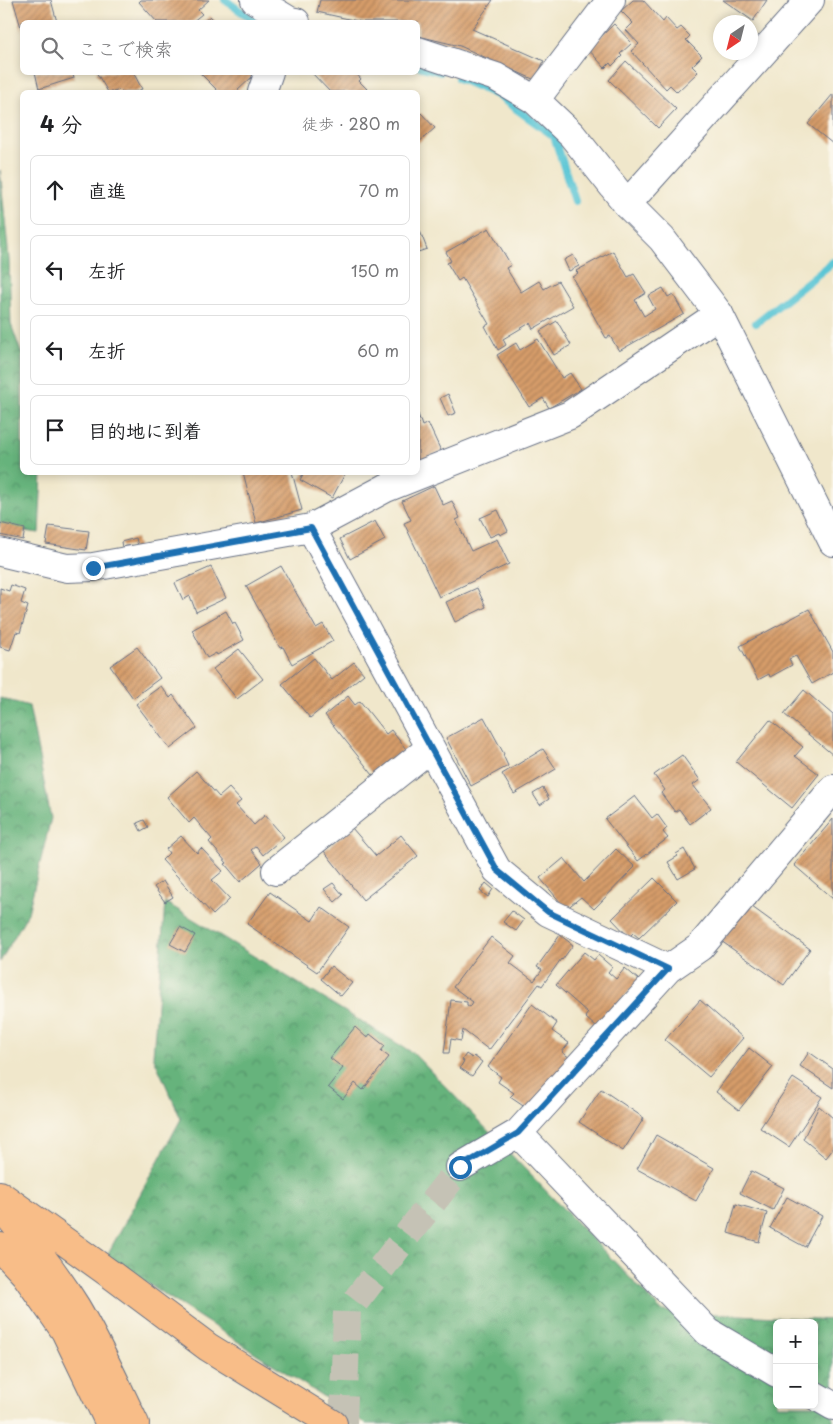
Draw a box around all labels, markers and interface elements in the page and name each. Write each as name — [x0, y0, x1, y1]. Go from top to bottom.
north arrow — [713, 15, 758, 60]
search box — [20, 20, 420, 75]
icon: search — [38, 34, 66, 62]
text: ここで検索 — [78, 34, 173, 62]
text: 4 分 — [40, 107, 82, 139]
text: 徒歩 · 280 m — [302, 111, 400, 135]
icon: ahead — [41, 176, 69, 204]
text: 直進 — [88, 176, 126, 204]
text: 70 m — [359, 178, 399, 202]
icon: left — [41, 256, 69, 284]
text: 左折 — [88, 256, 126, 284]
text: 150 m — [351, 258, 399, 282]
icon: left — [41, 336, 69, 364]
text: 左折 — [88, 336, 126, 364]
text: 60 m — [357, 338, 399, 362]
icon: arrive — [41, 416, 69, 444]
text: 目的地に到着 — [88, 416, 202, 444]
route end — [82, 557, 105, 580]
route start — [449, 1156, 472, 1179]
map controls — [773, 1319, 818, 1409]
button: + — [773, 1319, 818, 1364]
button: − — [773, 1364, 818, 1409]

